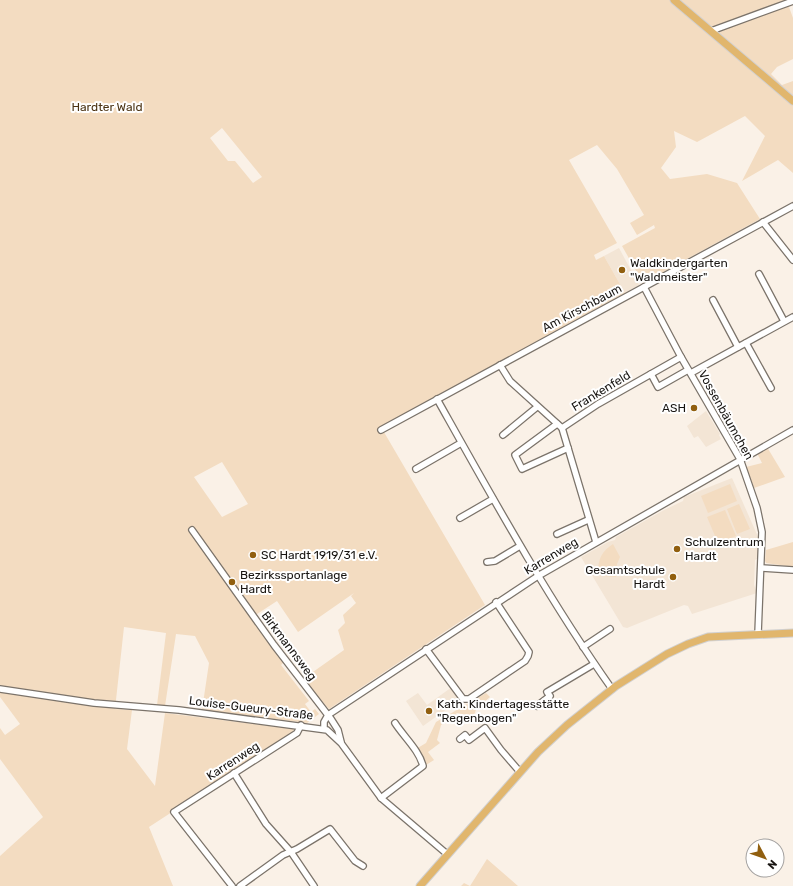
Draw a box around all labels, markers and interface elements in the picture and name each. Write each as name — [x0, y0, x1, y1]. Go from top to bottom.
park label: Hardter Wald — [71, 100, 143, 114]
place label: Waldkindergarten "Waldmeister" — [630, 256, 728, 284]
marker: Waldkindergarten "Waldmeister" — [617, 265, 627, 275]
street label: Am Kirschbaum — [540, 281, 624, 335]
street label: Frankenfeld — [569, 368, 633, 414]
street label: Vossenbäumchen — [696, 368, 756, 462]
place label: ASH — [662, 401, 686, 415]
marker: ASH — [689, 403, 699, 413]
street label: Karrenweg — [522, 535, 580, 577]
place label: Schulzentrum Hardt — [685, 535, 764, 563]
marker: Schulzentrum Hardt — [672, 544, 682, 554]
place label: SC Hardt 1919/31 e.V. — [261, 548, 378, 562]
marker: SC Hardt 1919/31 e.V. — [248, 550, 258, 560]
place label: Gesamtschule Hardt — [585, 563, 665, 591]
place label: Bezirkssportanlage Hardt — [240, 568, 348, 596]
marker: Gesamtschule Hardt — [668, 572, 678, 582]
marker: Bezirkssportanlage Hardt — [227, 577, 237, 587]
street label: Birkmannsweg — [258, 609, 320, 683]
street label: Louise-Gueury-Straße — [188, 693, 314, 723]
place label: Kath. Kindertagesstätte "Regenbogen" — [437, 697, 570, 725]
marker: Kath. Kindertagesstätte "Regenbogen" — [424, 706, 434, 716]
street label: Karrenweg — [204, 739, 262, 783]
north arrow — [745, 838, 785, 878]
text: N — [765, 857, 780, 872]

